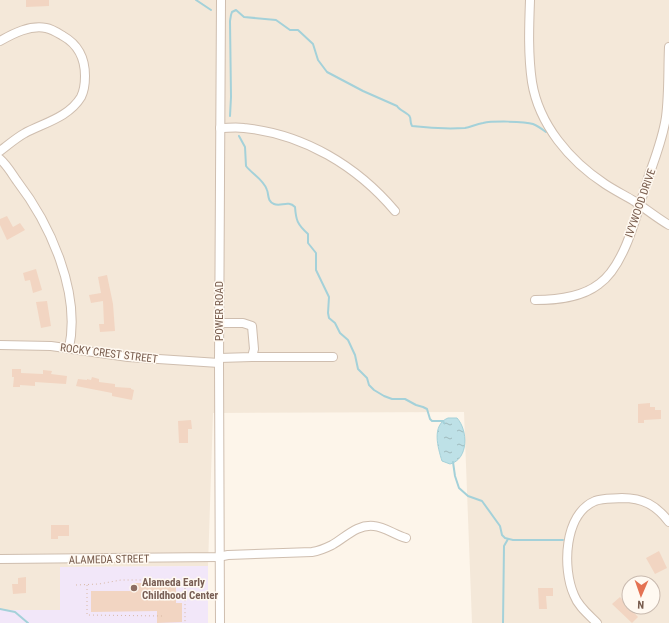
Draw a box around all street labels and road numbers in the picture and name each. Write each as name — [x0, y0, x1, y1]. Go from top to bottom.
street label: IVYWOOD DRIVE — [623, 167, 658, 239]
street label: POWER ROAD — [213, 281, 226, 341]
street label: ROCKY CREST STREET — [59, 341, 159, 366]
street label: ALAMEDA STREET — [68, 552, 150, 567]

